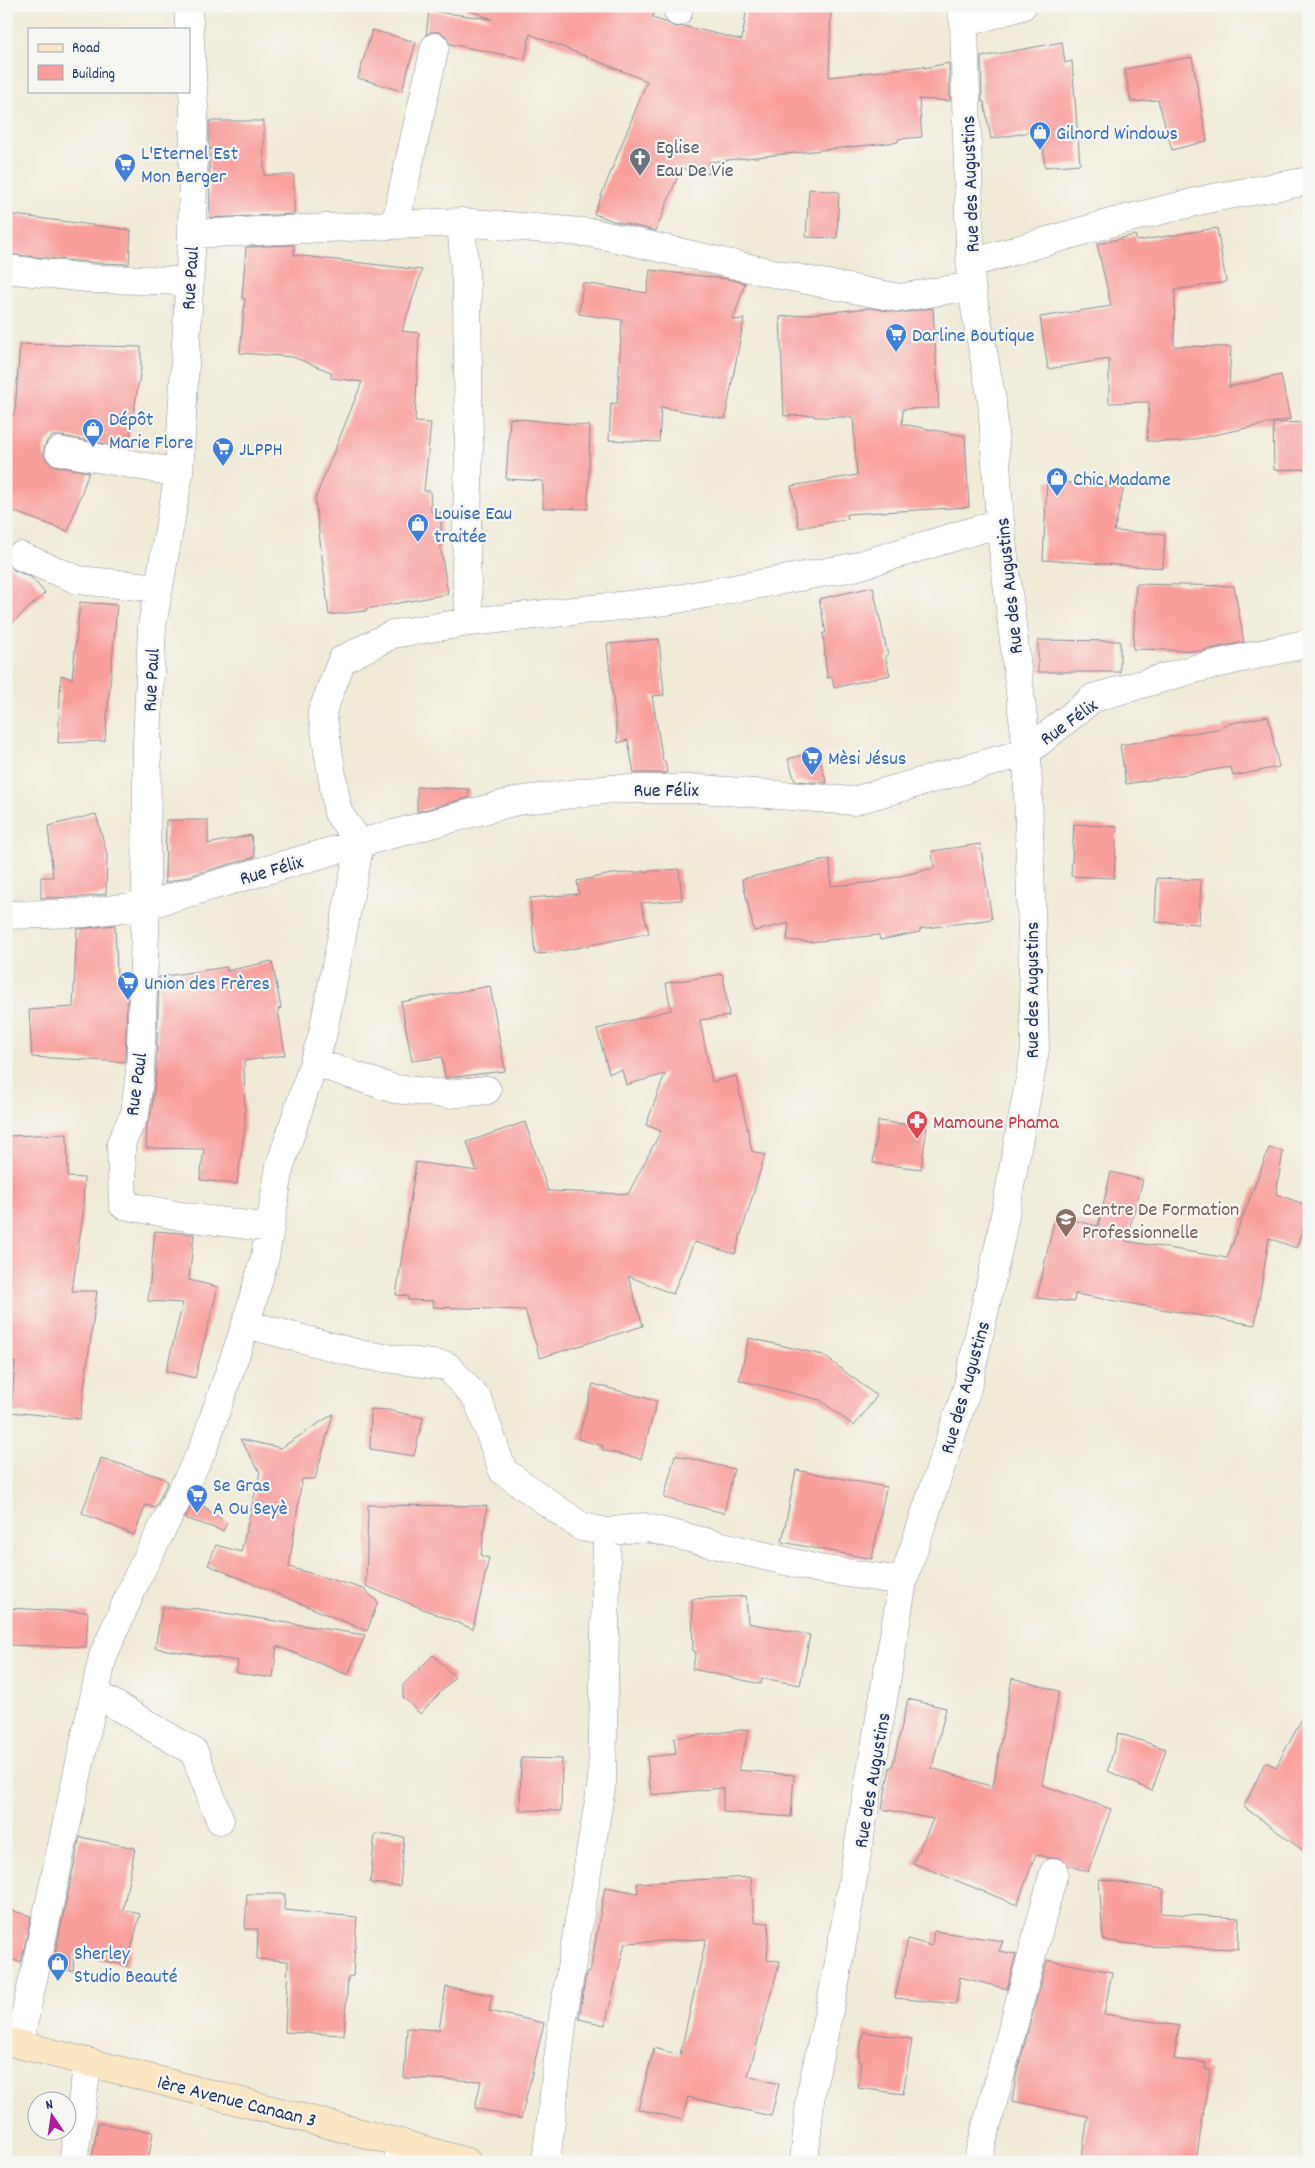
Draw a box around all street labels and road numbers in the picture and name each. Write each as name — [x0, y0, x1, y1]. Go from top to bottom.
street label: Rue des Augustins — [956, 115, 988, 253]
street label: Rue Paul — [176, 245, 208, 311]
street label: Rue des Augustins — [990, 516, 1032, 655]
street label: Rue Paul — [137, 647, 169, 713]
street label: Rue Félix — [1035, 693, 1105, 754]
street label: Rue Félix — [633, 778, 699, 806]
street label: Rue Félix — [237, 849, 308, 894]
street label: Rue des Augustins — [1020, 922, 1048, 1058]
street label: Rue Paul — [120, 1051, 156, 1118]
street label: Rue des Augustins — [935, 1318, 999, 1458]
street label: Rue des Augustins — [848, 1711, 900, 1850]
street label: 1ère Avenue Canaan 3 — [154, 2070, 319, 2136]

